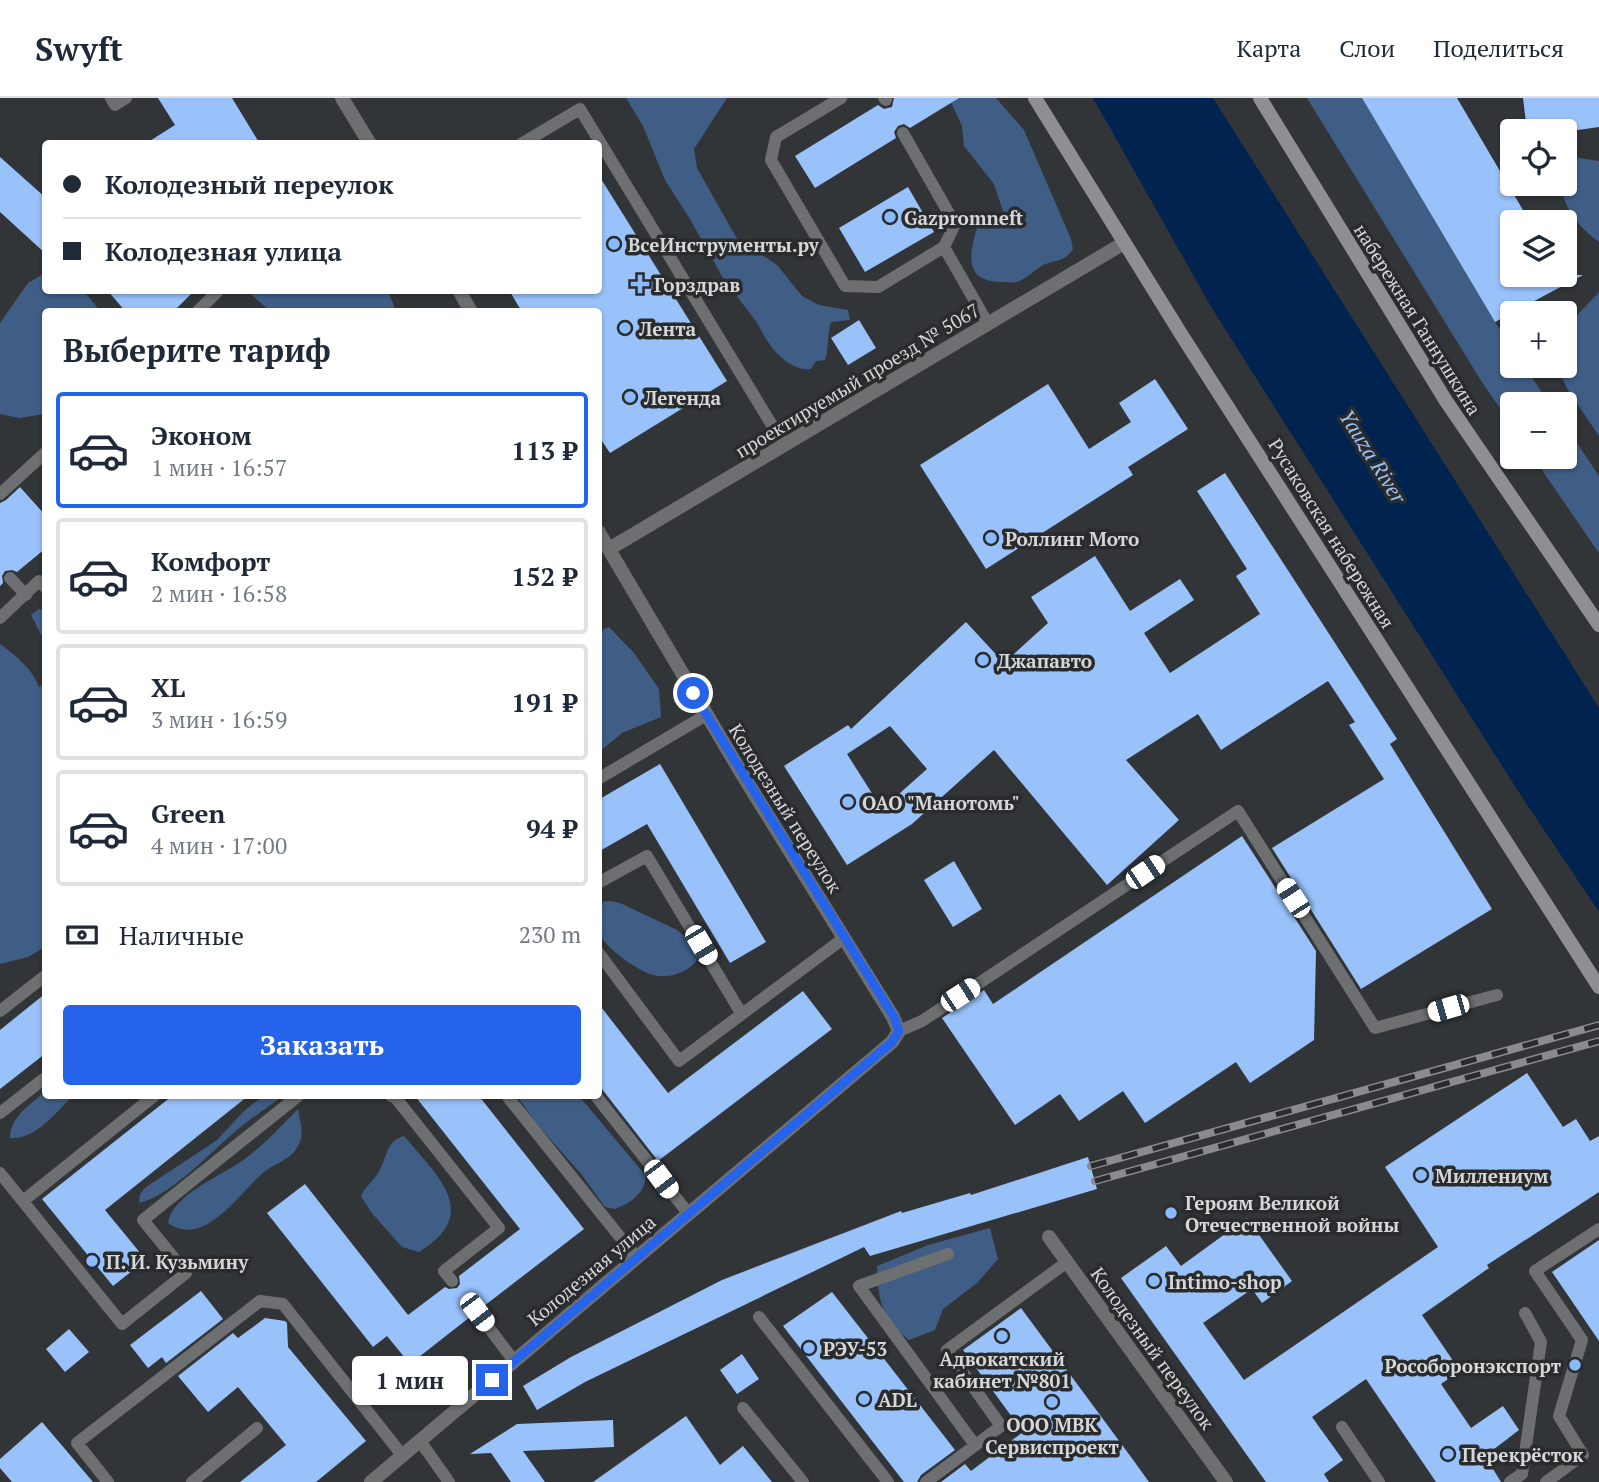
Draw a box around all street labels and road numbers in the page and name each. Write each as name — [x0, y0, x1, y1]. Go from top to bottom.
street label: набережная Ганнушкина — [1349, 219, 1487, 420]
street label: проектируемый проезд № 5067 — [730, 297, 984, 463]
street label: Русаковская набережная — [1263, 433, 1401, 633]
street label: Колодезный переулок — [724, 719, 849, 898]
street label: Колодезная улица — [522, 1209, 661, 1331]
street label: Колодезный переулок — [1086, 1262, 1221, 1435]

